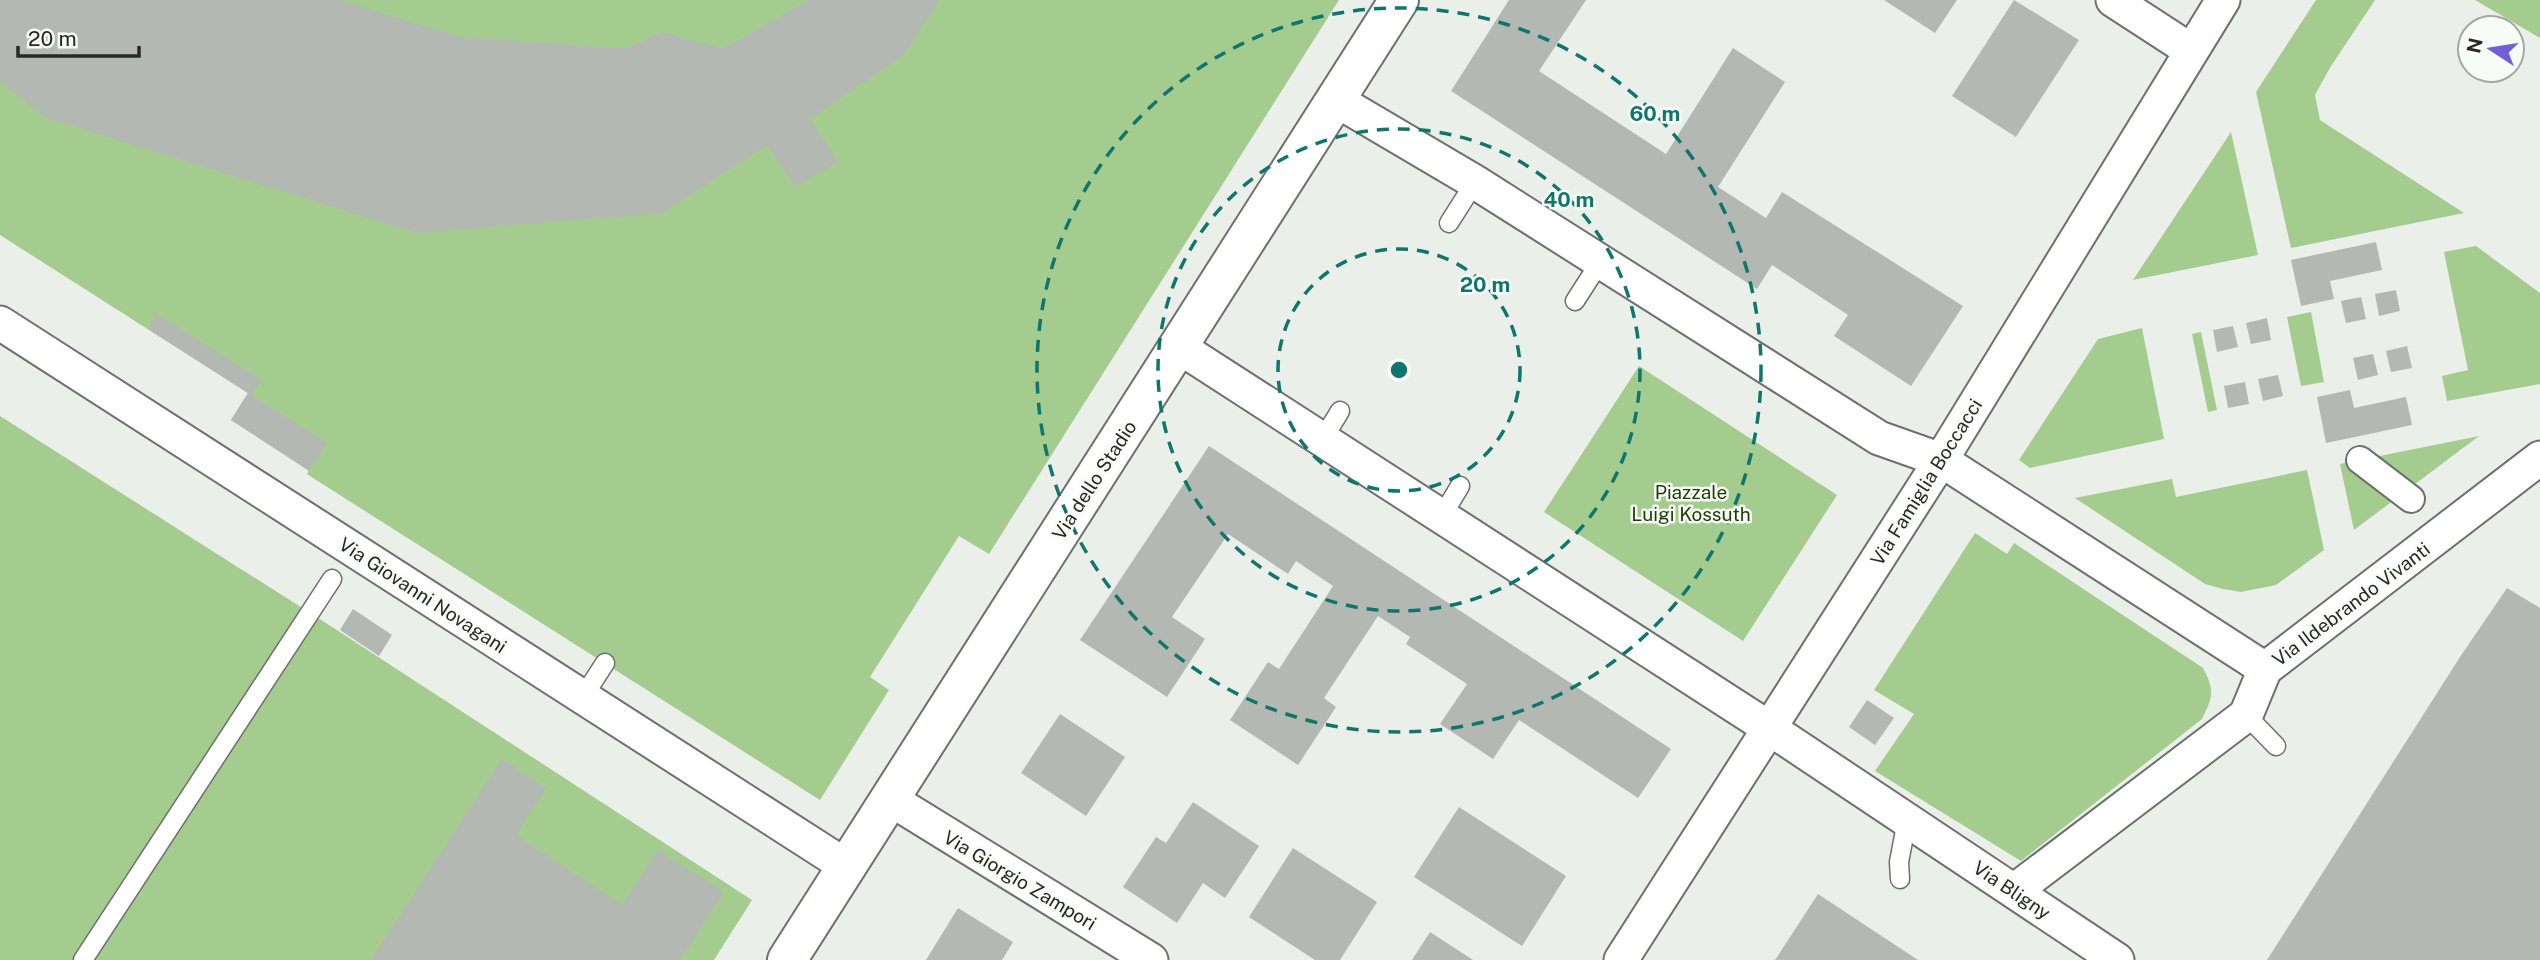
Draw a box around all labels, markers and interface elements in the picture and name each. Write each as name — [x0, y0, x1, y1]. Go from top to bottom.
scale bar — [18, 14, 138, 58]
north arrow — [2456, 14, 2526, 84]
text: 20 m — [28, 26, 77, 51]
text: N — [2462, 36, 2487, 55]
text: 60 m — [1630, 101, 1680, 126]
text: 40 m — [1544, 187, 1594, 212]
text: 20 m — [1460, 272, 1510, 297]
centre of rings — [1387, 358, 1411, 382]
street label: Via Famiglia Boccacci — [1866, 395, 1986, 569]
street label: Via dello Stadio — [1047, 416, 1141, 544]
park label: Piazzale Luigi Kossuth — [1631, 481, 1751, 525]
street label: Via Giovanni Novagani — [335, 533, 511, 657]
street label: Via Ildebrando Vivanti — [2268, 538, 2434, 670]
street label: Via Giorgio Zampori — [940, 826, 1100, 934]
street label: Via Bligny — [1969, 856, 2055, 924]

